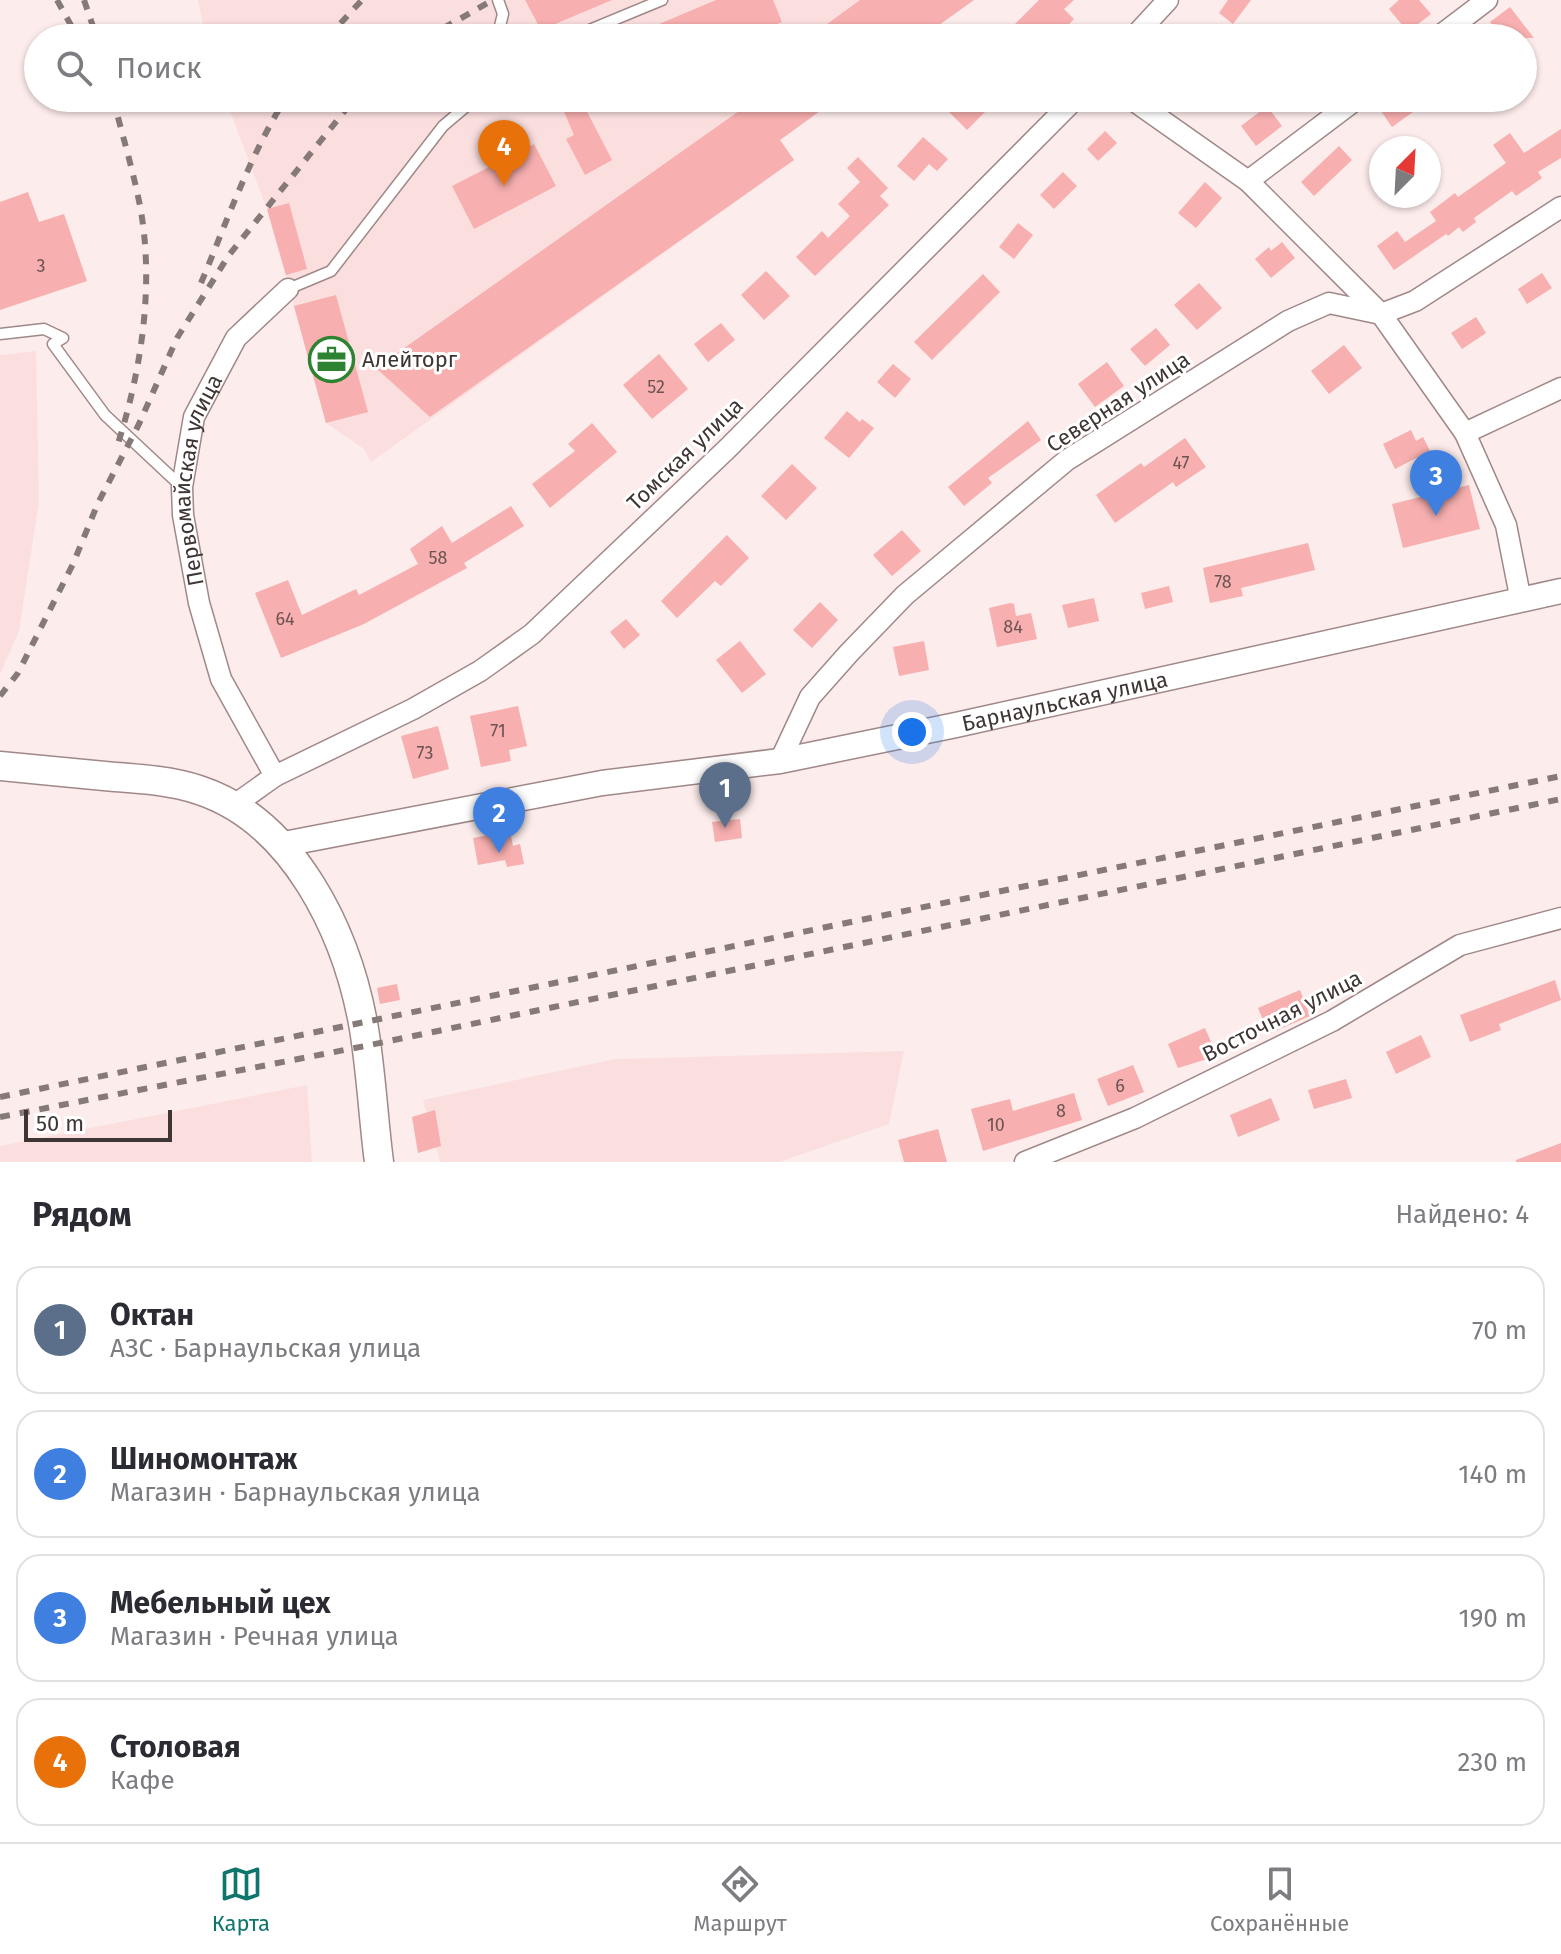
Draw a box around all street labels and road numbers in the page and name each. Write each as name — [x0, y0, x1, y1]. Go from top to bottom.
street label: Северная улица — [1041, 346, 1195, 458]
street label: Первомайская улица — [168, 369, 228, 588]
street label: Томская улица — [621, 392, 749, 516]
street label: Барнаульская улица — [959, 665, 1170, 737]
street label: Восточная улица — [1198, 964, 1366, 1068]

